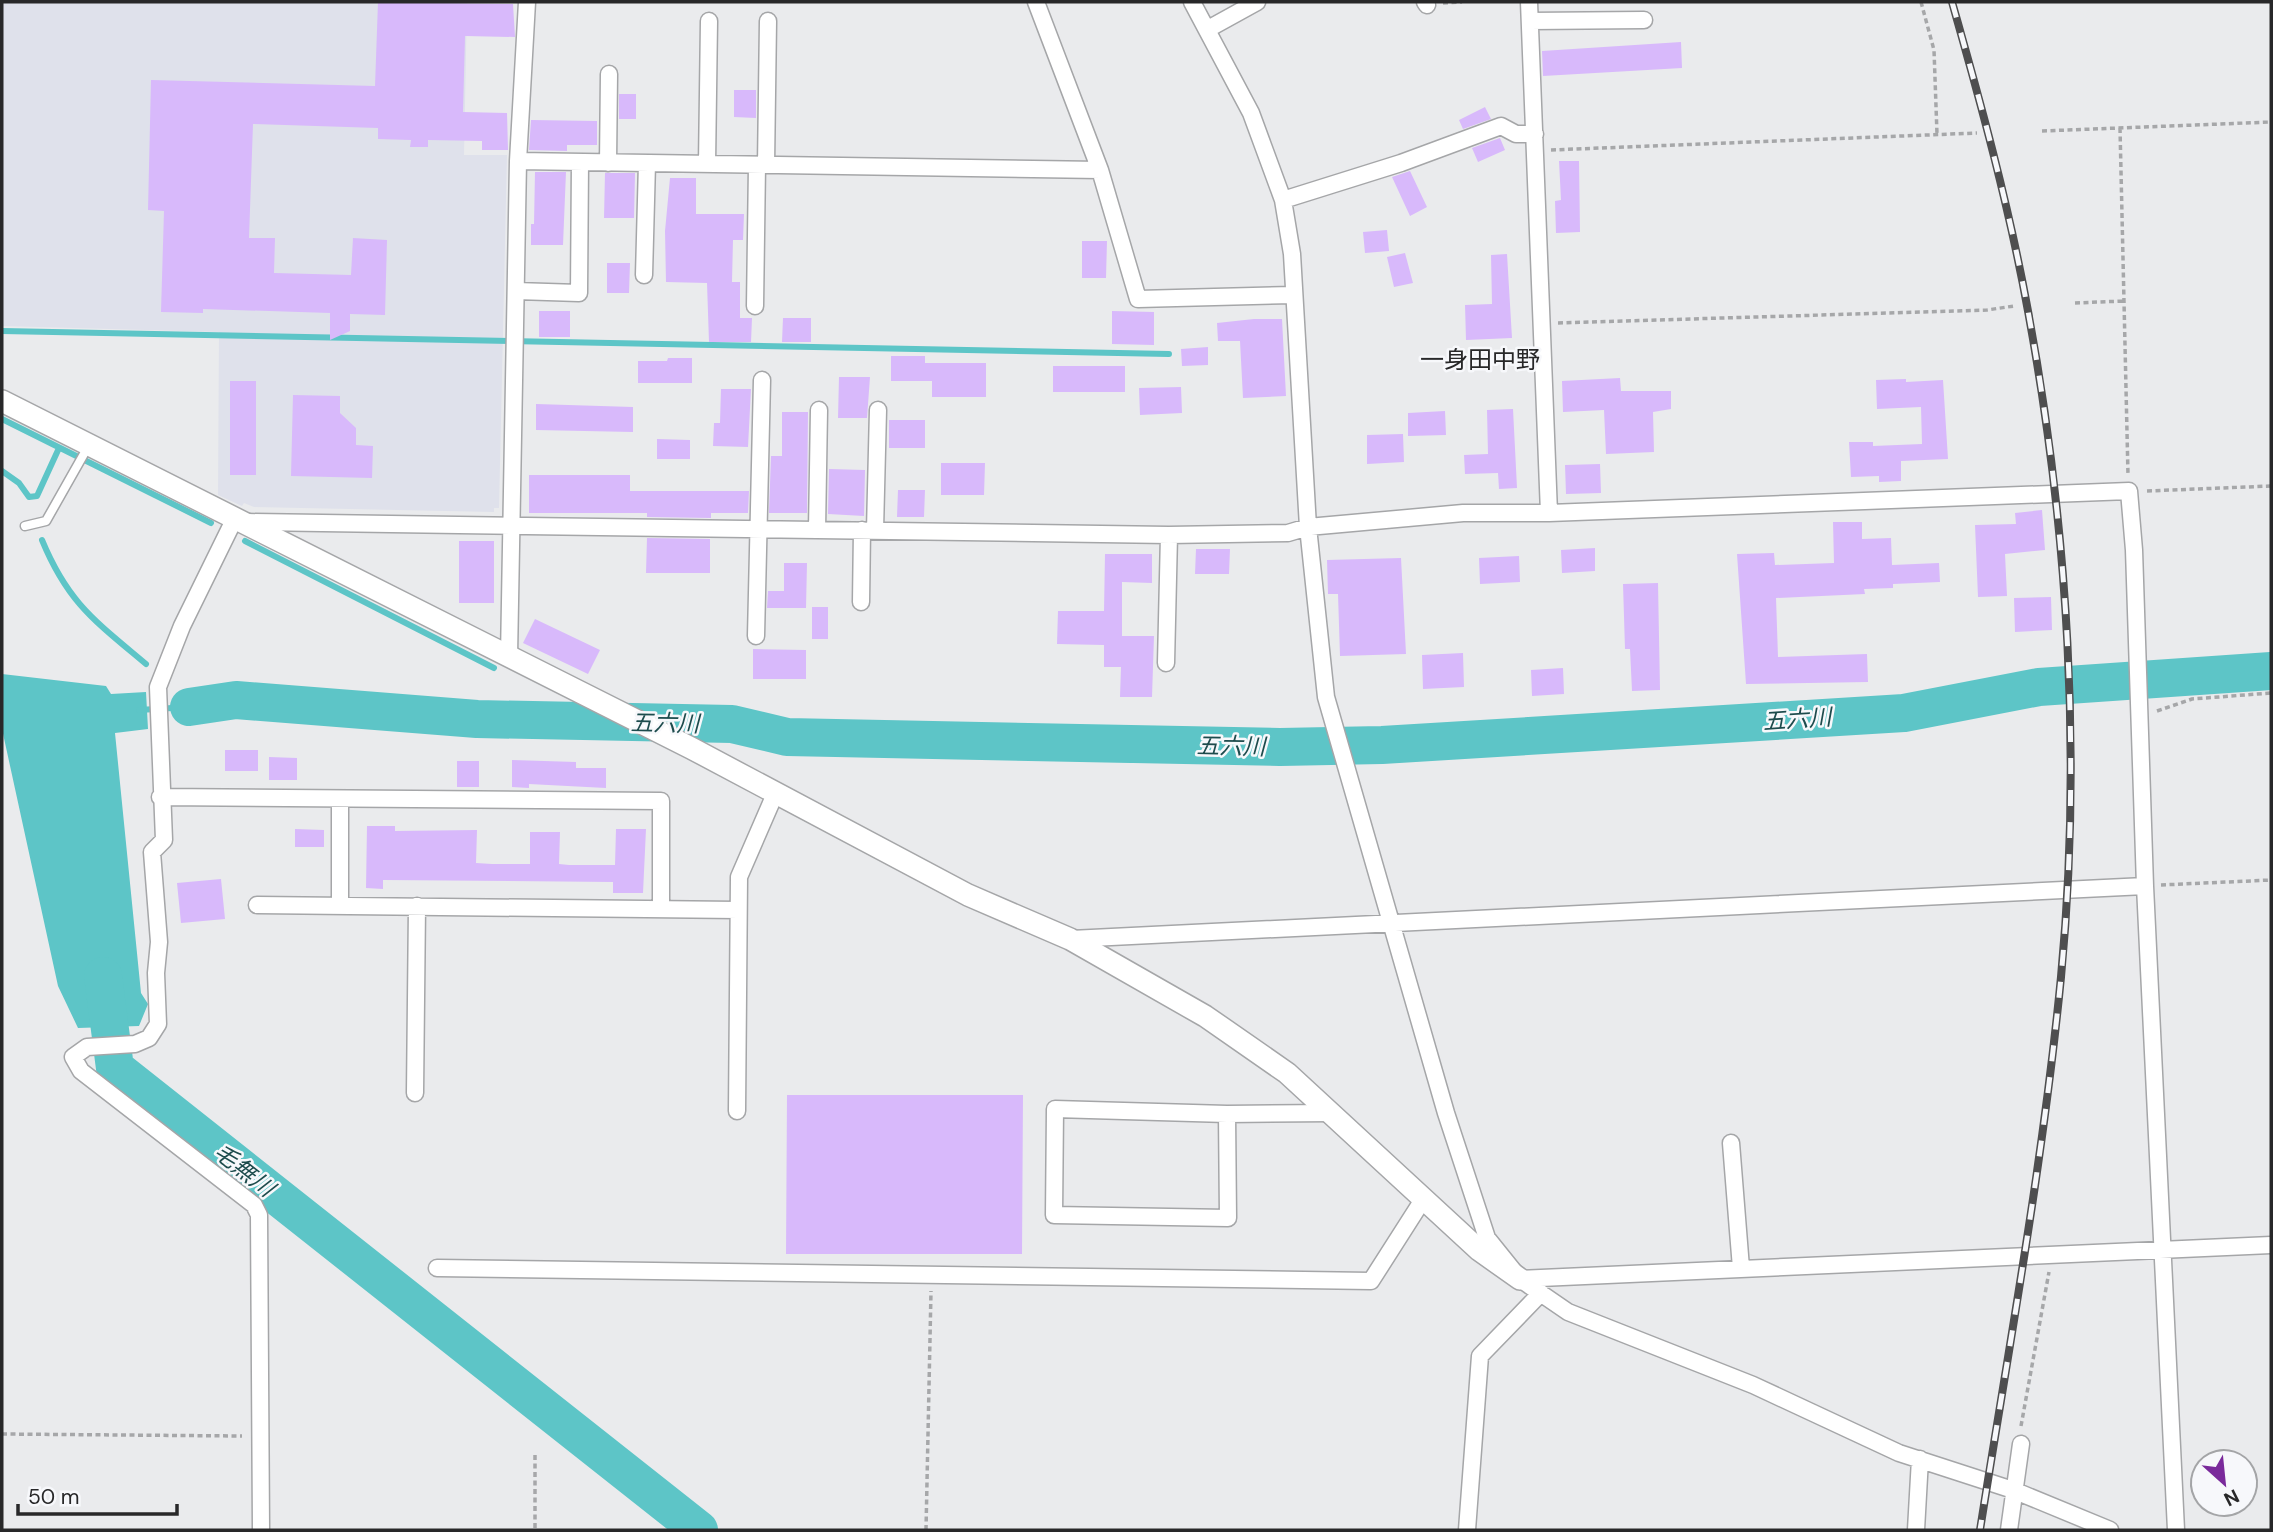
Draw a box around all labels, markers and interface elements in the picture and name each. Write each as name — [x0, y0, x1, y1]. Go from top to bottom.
district label: 一身田中野 — [1420, 344, 1540, 375]
water label: 五六川 — [1762, 701, 1835, 736]
water label: 五六川 — [630, 707, 703, 739]
water label: 五六川 — [1196, 730, 1269, 762]
water label: 毛無川 — [208, 1137, 283, 1205]
north arrow — [2189, 1448, 2259, 1518]
scale bar — [18, 1472, 177, 1516]
text: 50 m — [28, 1483, 79, 1511]
text: N — [2220, 1483, 2243, 1512]

